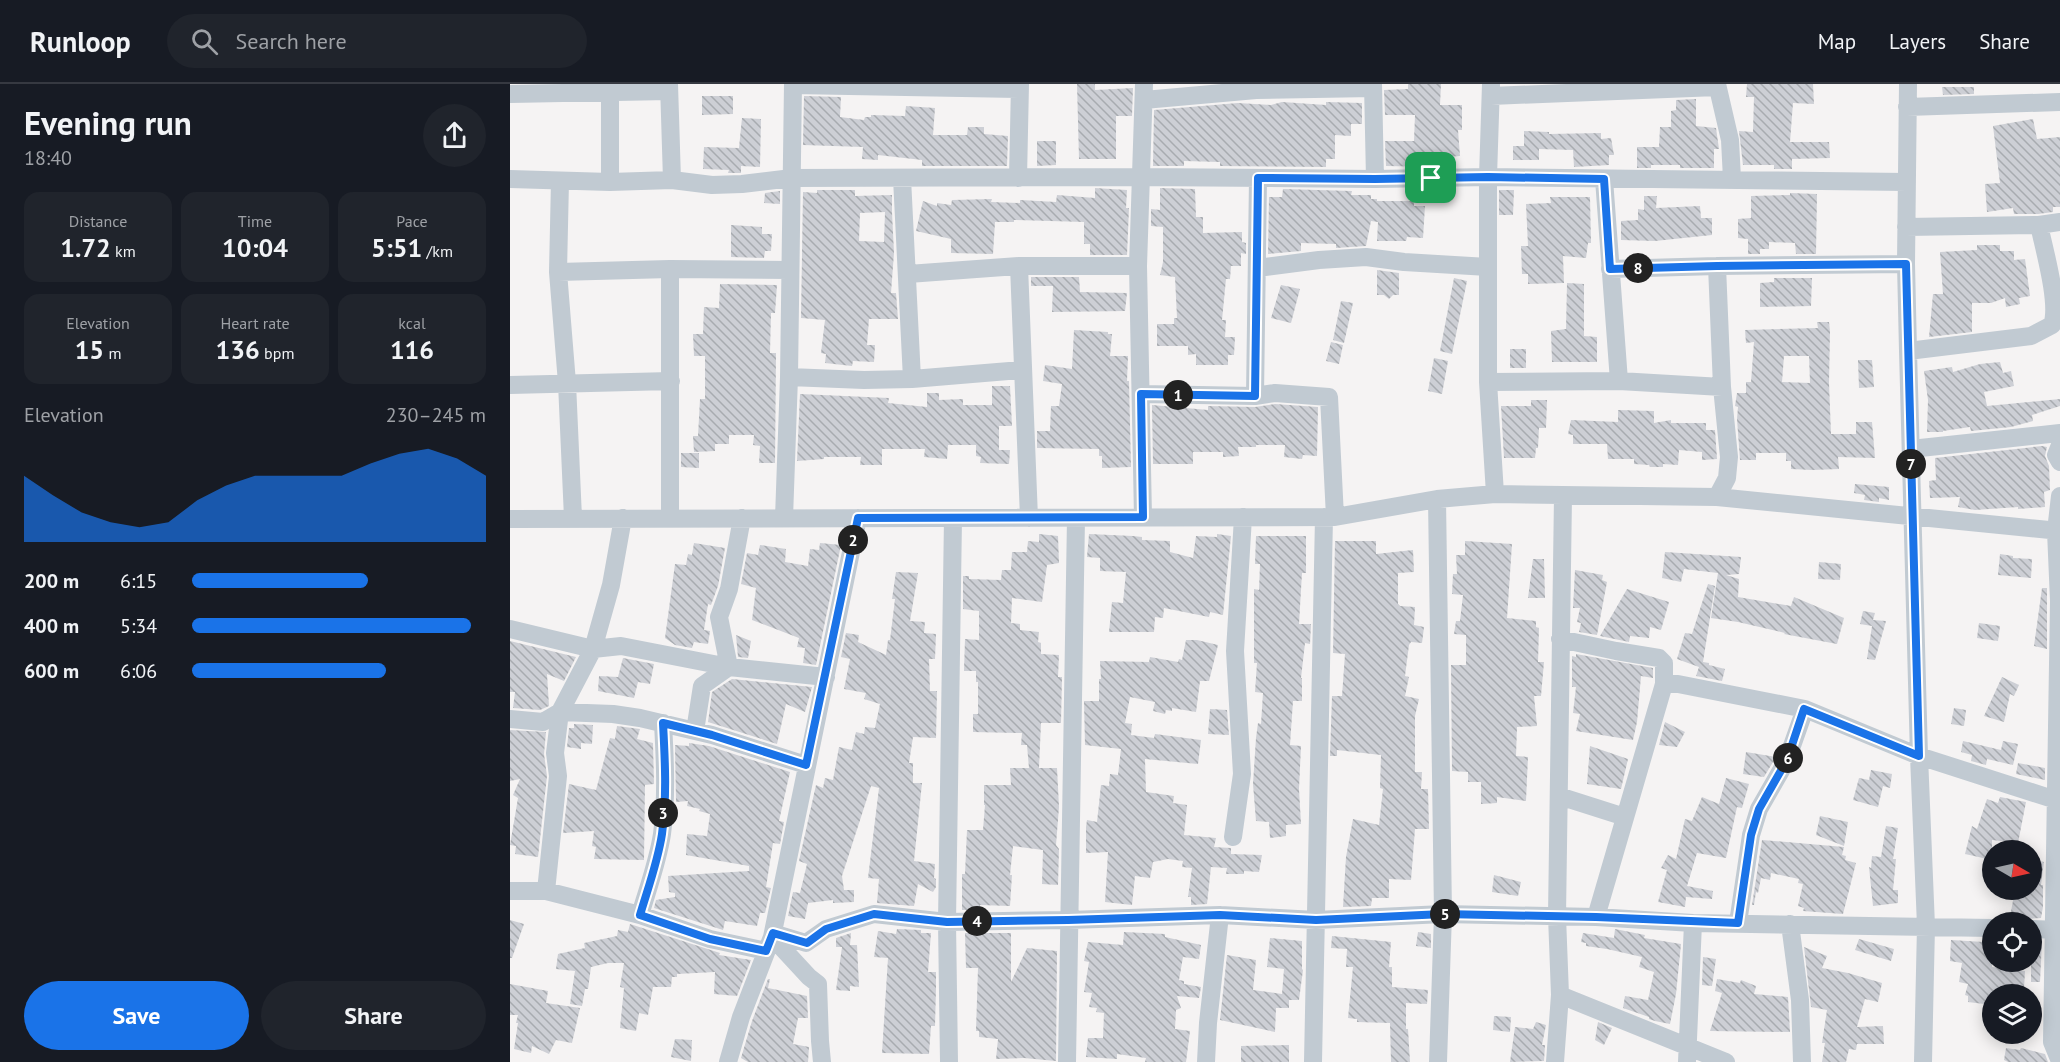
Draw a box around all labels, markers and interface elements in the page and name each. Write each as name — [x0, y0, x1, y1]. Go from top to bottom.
search box — [167, 14, 587, 68]
text: Runloop — [30, 23, 131, 60]
icon: search — [188, 25, 221, 58]
text: Search here — [236, 27, 347, 55]
text: Map — [1818, 28, 1856, 55]
text: Layers — [1889, 28, 1946, 55]
text: Share — [1979, 28, 2030, 55]
text: Evening run — [24, 101, 192, 144]
button: share — [423, 104, 486, 167]
text: 18:40 — [24, 145, 72, 171]
pin — [1405, 152, 1456, 203]
icon: arrive — [1414, 161, 1447, 194]
text: Distance — [69, 211, 127, 231]
text: Time — [238, 211, 272, 231]
text: Pace — [396, 211, 428, 231]
text: 1.72 — [60, 231, 111, 264]
text: 10:04 — [222, 231, 288, 264]
text: 5:51 — [371, 231, 422, 264]
text: km — [111, 241, 136, 261]
text: /km — [422, 241, 453, 261]
pin: 8 — [1623, 253, 1653, 283]
text: 8 — [1633, 258, 1643, 278]
text: Elevation — [66, 313, 130, 333]
text: Heart rate — [220, 313, 290, 333]
text: kcal — [398, 313, 426, 333]
text: 15 — [75, 333, 104, 366]
text: 136 — [216, 333, 260, 366]
text: 116 — [390, 333, 434, 366]
text: m — [104, 343, 121, 363]
text: bpm — [260, 343, 294, 363]
pin: 1 — [1163, 380, 1193, 410]
text: 1 — [1173, 385, 1183, 405]
text: Elevation — [24, 402, 104, 428]
text: 230–245 m — [386, 402, 486, 428]
pin: 7 — [1896, 449, 1926, 479]
text: 7 — [1906, 454, 1916, 474]
pin: 2 — [838, 525, 868, 555]
text: 2 — [848, 530, 858, 550]
text: 200 m — [24, 568, 79, 594]
text: 6:15 — [120, 568, 157, 594]
text: 400 m — [24, 613, 79, 639]
text: 5:34 — [120, 613, 157, 639]
text: 600 m — [24, 658, 79, 684]
text: 6:06 — [120, 658, 157, 684]
pin: 6 — [1773, 743, 1803, 773]
text: 6 — [1783, 748, 1793, 768]
pin: 3 — [648, 798, 678, 828]
text: 3 — [658, 803, 668, 823]
north arrow — [1982, 840, 2042, 900]
map controls — [1982, 840, 2042, 1044]
pin: 5 — [1430, 899, 1460, 929]
text: 5 — [1440, 904, 1450, 924]
pin: 4 — [962, 906, 992, 936]
text: 4 — [972, 911, 982, 931]
button: locate — [1982, 912, 2042, 972]
button: Save — [24, 981, 249, 1050]
button: Share — [261, 981, 486, 1050]
button: layers — [1982, 984, 2042, 1044]

